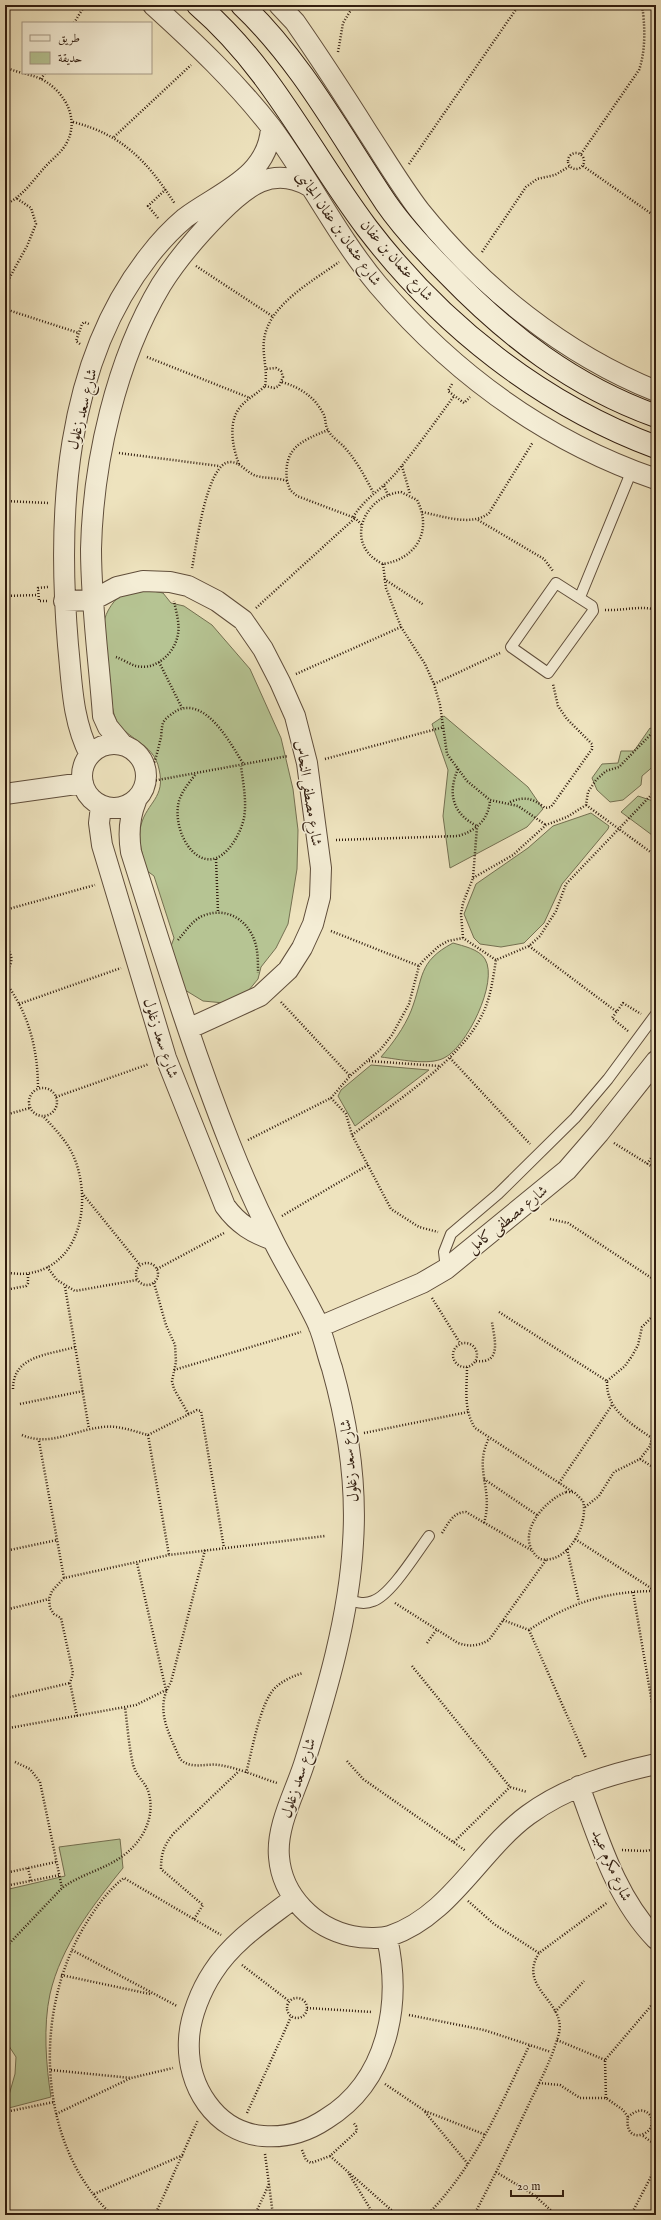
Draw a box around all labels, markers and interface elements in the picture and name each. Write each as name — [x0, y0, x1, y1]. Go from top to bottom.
legend — [22, 22, 152, 74]
text: طريق — [58, 31, 80, 46]
text: حديقة — [58, 51, 82, 66]
street label: شارع عثمان بن عفان الجانبى — [289, 167, 385, 291]
street label: شارع عثمان بن عفان — [354, 216, 437, 307]
street label: شارع سعد زغلول — [63, 366, 105, 452]
street label: شارع مصطفى النحاس — [288, 739, 326, 848]
street label: شارع سعد زغلول — [136, 996, 182, 1082]
street label: شارع مصطفى كامل — [463, 1181, 553, 1260]
street label: شارع سعد زغلول — [336, 1418, 366, 1503]
street label: شارع سعد زغلول — [277, 1736, 323, 1822]
street label: شارع مكرم عبيد — [585, 1826, 636, 1905]
scale bar — [511, 2172, 563, 2198]
text: 20 m — [517, 2179, 540, 2194]

